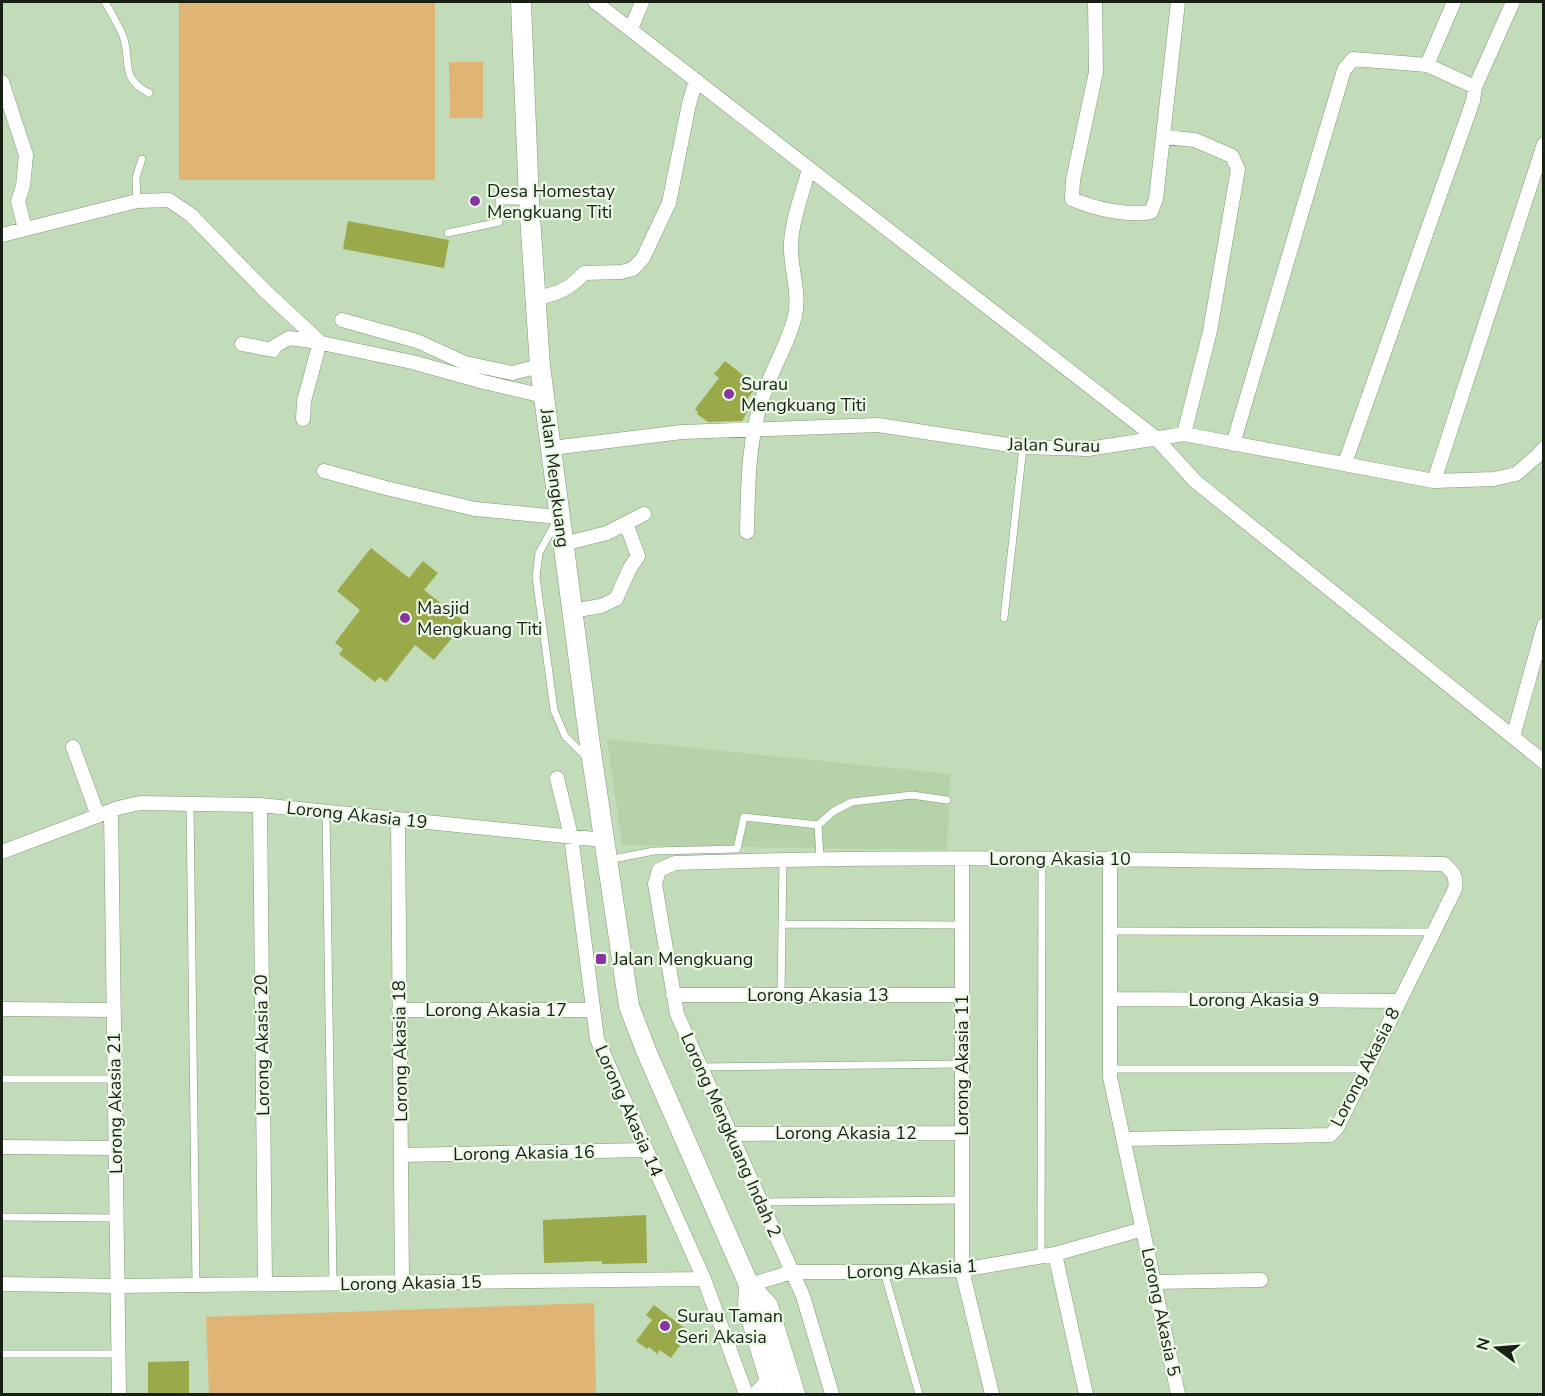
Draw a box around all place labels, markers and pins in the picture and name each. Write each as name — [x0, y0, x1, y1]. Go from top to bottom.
place label: Desa Homestay Mengkuang Titi — [487, 179, 616, 224]
marker: Desa Homestay Mengkuang Titi — [468, 194, 482, 208]
place label: Surau Mengkuang Titi — [741, 372, 866, 417]
marker: Surau Mengkuang Titi — [722, 387, 736, 401]
place label: Masjid Mengkuang Titi — [417, 596, 542, 641]
marker: Masjid Mengkuang Titi — [398, 611, 412, 625]
place label: Jalan Mengkuang — [612, 947, 753, 971]
marker: Jalan Mengkuang — [594, 952, 608, 966]
place label: Surau Taman Seri Akasia — [677, 1304, 783, 1349]
marker: Surau Taman Seri Akasia — [658, 1319, 672, 1333]

